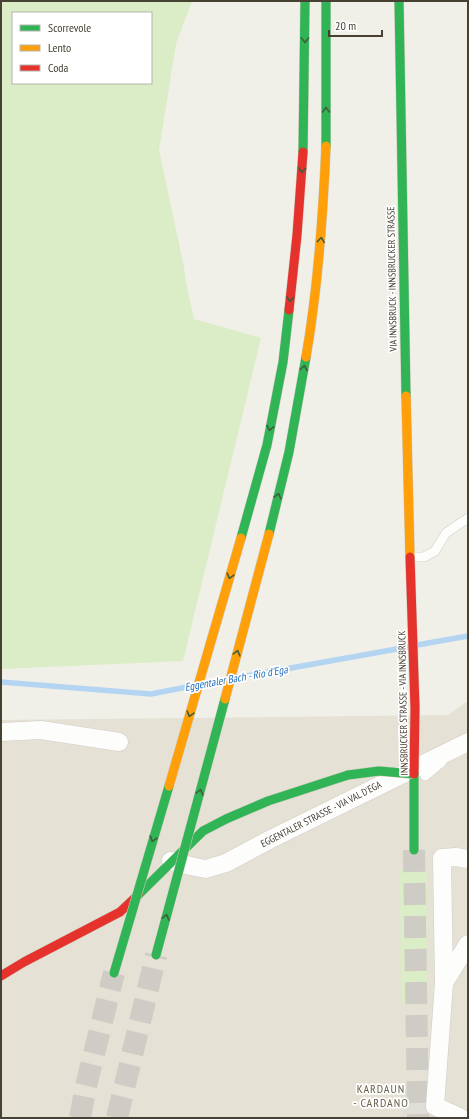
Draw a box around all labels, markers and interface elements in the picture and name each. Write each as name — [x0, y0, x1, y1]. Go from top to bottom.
legend — [12, 12, 152, 84]
scale bar — [329, 12, 382, 38]
text: 20 m — [335, 18, 356, 33]
text: Scorrevole — [48, 20, 91, 35]
one-way arrow — [301, 37, 309, 43]
text: Lento — [48, 40, 71, 55]
text: Coda — [48, 60, 69, 75]
one-way arrow — [322, 107, 330, 113]
one-way arrow — [297, 167, 306, 173]
street label: VIA INNSBRUCK - INNSBRUCKER STRASSE — [384, 206, 400, 353]
one-way arrow — [316, 236, 325, 243]
one-way arrow — [286, 296, 295, 302]
one-way arrow — [299, 365, 307, 371]
one-way arrow — [266, 425, 275, 431]
one-way arrow — [273, 493, 282, 500]
one-way arrow — [226, 572, 235, 579]
street label: INNSBRUCKER STRASSE - VIA INNSBRUCK — [395, 630, 411, 776]
one-way arrow — [232, 649, 241, 656]
water label: Eggentaler Bach - Rio d'Ega — [183, 662, 289, 694]
one-way arrow — [186, 710, 195, 717]
street label: EGGENTALER STRASSE - VIA VAL D'EGA — [258, 778, 384, 850]
one-way arrow — [195, 789, 203, 795]
one-way arrow — [149, 835, 158, 842]
one-way arrow — [162, 914, 170, 921]
district label: KARDAUN - CARDANO — [353, 1081, 409, 1110]

